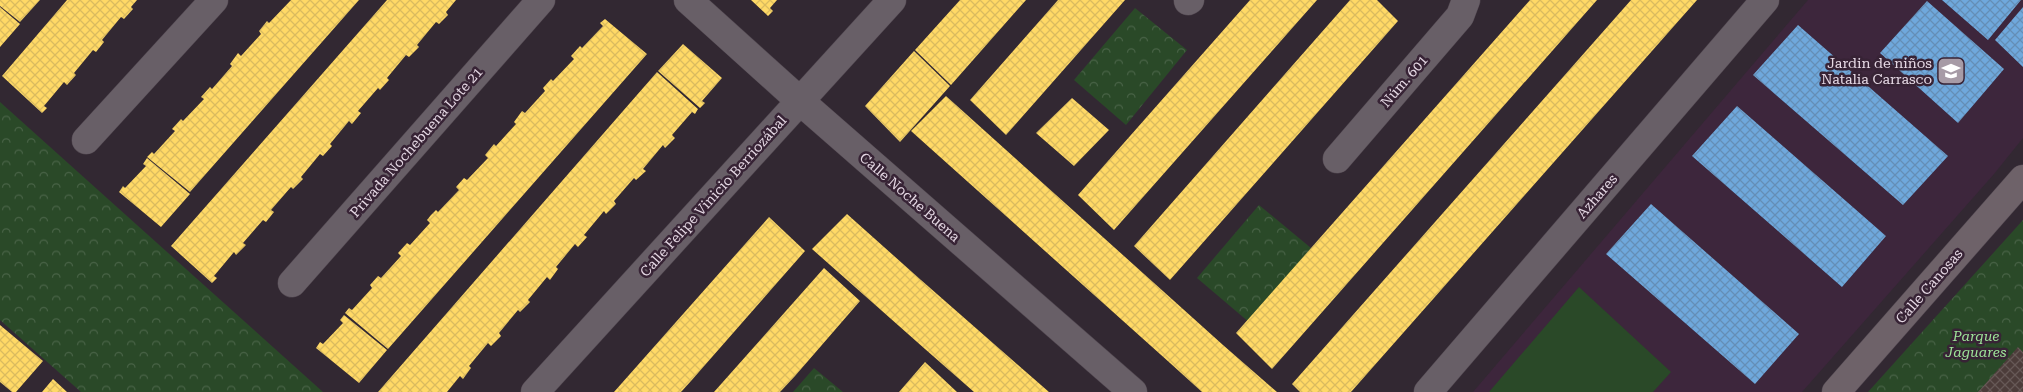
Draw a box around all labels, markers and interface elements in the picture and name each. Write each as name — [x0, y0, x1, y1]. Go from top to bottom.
street label: Núm. 601 — [1377, 52, 1431, 110]
place label: Jardin de niños Natalia Carrasco — [1821, 55, 1932, 87]
school or university icon: Jardin de niños Natalia Carrasco — [1936, 56, 1966, 86]
street label: Privada Nochebuena Lote 21 — [346, 64, 486, 220]
street label: Calle Felipe Vinicio Berriozábal — [637, 112, 790, 280]
street label: Calle Noche Buena — [857, 149, 964, 245]
street label: Azhares — [1574, 170, 1621, 221]
street label: Calle Canosas — [1892, 245, 1966, 327]
park label: Parque Jaguares — [1945, 328, 2007, 360]

